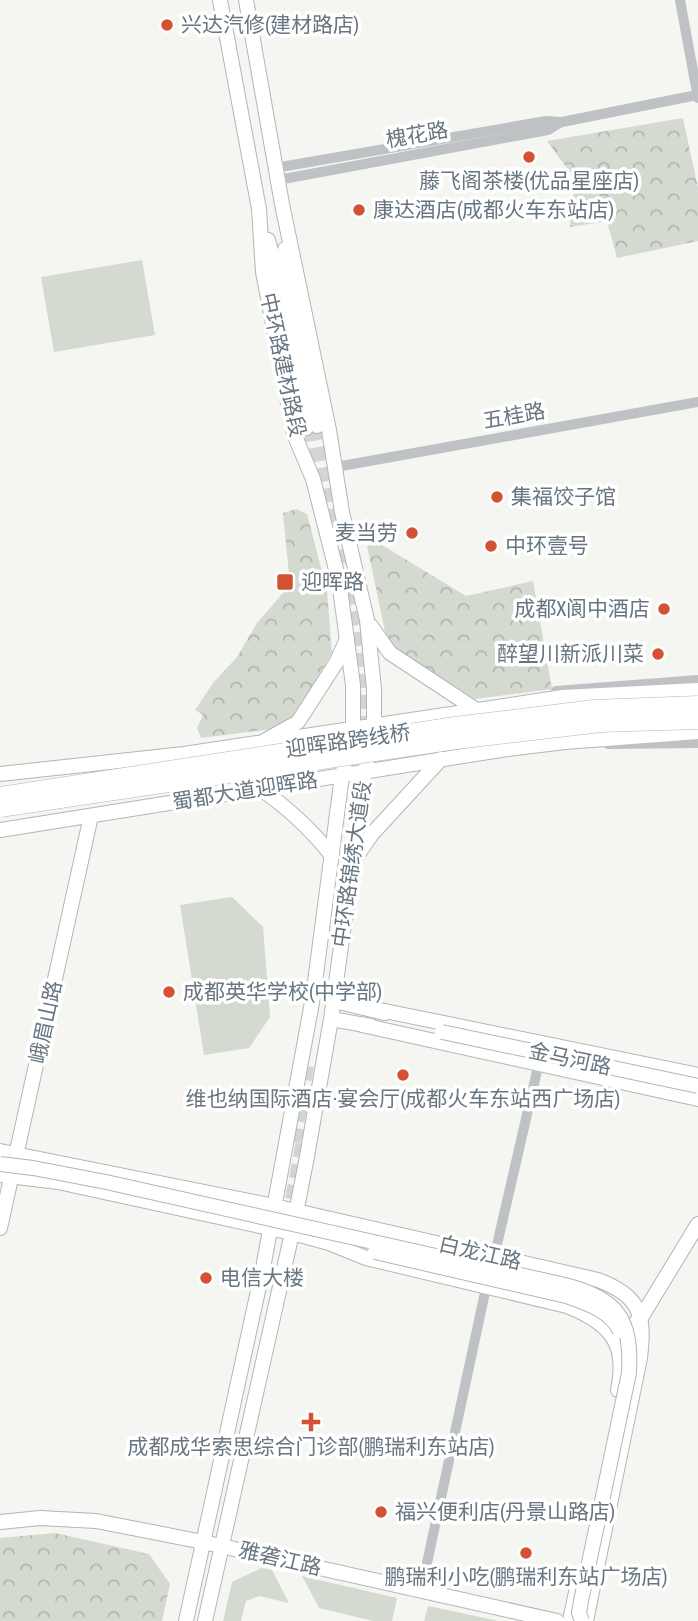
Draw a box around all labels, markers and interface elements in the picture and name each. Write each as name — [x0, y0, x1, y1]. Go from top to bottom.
place label: 兴达汽修(建材路店) — [181, 12, 359, 36]
marker: 兴达汽修(建材路店) — [159, 17, 175, 33]
street label: 槐花路 — [384, 117, 450, 151]
marker: 藤飞阁茶楼(优品星座店) — [521, 149, 537, 165]
place label: 藤飞阁茶楼(优品星座店) — [419, 168, 639, 192]
place label: 康达酒店(成都火车东站店) — [373, 197, 614, 221]
marker: 康达酒店(成都火车东站店) — [351, 202, 367, 218]
street label: 中环路建材路段 — [257, 290, 311, 439]
street label: 五桂路 — [481, 398, 547, 432]
place label: 集福饺子馆 — [511, 484, 616, 508]
marker: 集福饺子馆 — [489, 489, 505, 505]
place label: 麦当劳 — [335, 520, 398, 544]
marker: 麦当劳 — [404, 525, 420, 541]
place label: 中环壹号 — [505, 533, 589, 557]
marker: 中环壹号 — [483, 538, 499, 554]
place label: 迎晖路 — [301, 569, 364, 593]
marker: 迎晖路 — [275, 572, 295, 592]
place label: 成都X阆中酒店 — [515, 596, 650, 620]
marker: 成都X阆中酒店 — [656, 601, 672, 617]
place label: 醉望川新派川菜 — [497, 641, 644, 665]
marker: 醉望川新派川菜 — [650, 646, 666, 662]
street label: 迎晖路跨线桥 — [284, 719, 412, 761]
street label: 蜀都大道迎晖路 — [170, 767, 319, 813]
street label: 中环路锦绣大道段 — [327, 779, 375, 949]
street label: 峨眉山路 — [25, 978, 65, 1065]
place label: 成都英华学校(中学部) — [183, 979, 382, 1003]
marker: 成都英华学校(中学部) — [161, 984, 177, 1000]
street label: 金马河路 — [527, 1038, 614, 1078]
marker: 维也纳国际酒店·宴会厅(成都火车东站西广场店) — [395, 1067, 411, 1083]
place label: 维也纳国际酒店·宴会厅(成都火车东站西广场店) — [186, 1086, 620, 1110]
street label: 白龙江路 — [437, 1231, 524, 1273]
place label: 电信大楼 — [220, 1265, 304, 1289]
marker: 电信大楼 — [198, 1270, 214, 1286]
marker: 成都成华索思综合门诊部(鹏瑞利东站店) — [301, 1412, 321, 1432]
place label: 成都成华索思综合门诊部(鹏瑞利东站店) — [127, 1434, 495, 1458]
place label: 福兴便利店(丹景山路店) — [395, 1499, 615, 1523]
marker: 福兴便利店(丹景山路店) — [373, 1504, 389, 1520]
street label: 雅砻江路 — [237, 1537, 324, 1579]
marker: 鹏瑞利小吃(鹏瑞利东站广场店) — [518, 1545, 534, 1561]
place label: 鹏瑞利小吃(鹏瑞利东站广场店) — [384, 1564, 668, 1588]

